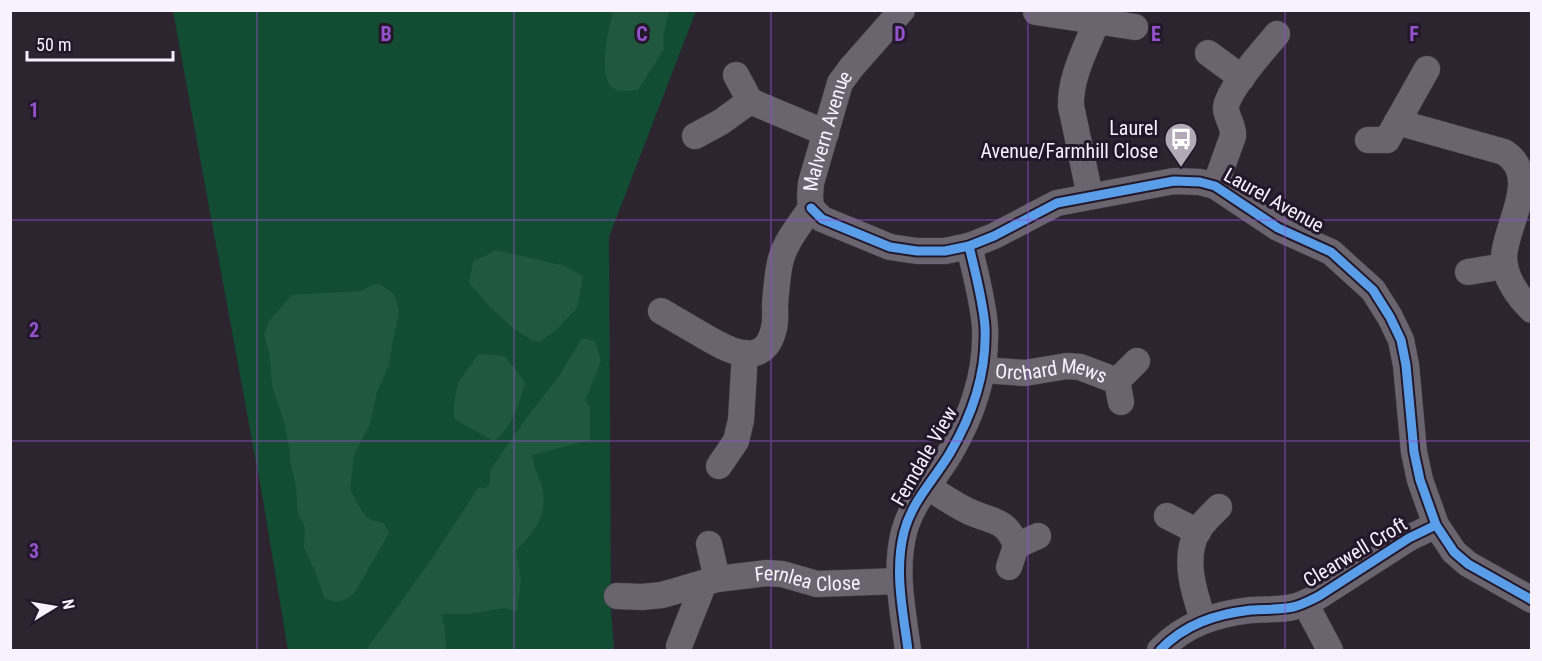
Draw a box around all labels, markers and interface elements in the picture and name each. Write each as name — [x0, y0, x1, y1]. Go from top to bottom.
text: B — [380, 22, 392, 46]
text: C — [636, 22, 648, 46]
text: D — [894, 22, 906, 46]
text: E — [1151, 22, 1161, 46]
text: F — [1409, 22, 1419, 46]
scale bar — [27, 24, 172, 62]
text: 50 m — [36, 34, 71, 55]
street label: Malvern Avenue — [798, 66, 857, 192]
text: 1 — [29, 98, 39, 122]
place label: Laurel Avenue/Farmhill Close — [981, 116, 1158, 163]
bus stop icon: Laurel Avenue/Farmhill Close — [1163, 121, 1199, 168]
street label: Laurel Avenue — [1220, 163, 1328, 237]
text: 2 — [29, 318, 39, 342]
street label: Orchard Mews — [994, 354, 1110, 388]
street label: Ferndale View — [886, 402, 962, 510]
street label: Clearwell Croft — [1299, 512, 1411, 592]
text: 3 — [29, 539, 39, 563]
street label: Fernlea Close — [753, 561, 861, 596]
north arrow — [24, 577, 84, 637]
text: N — [58, 598, 78, 611]

